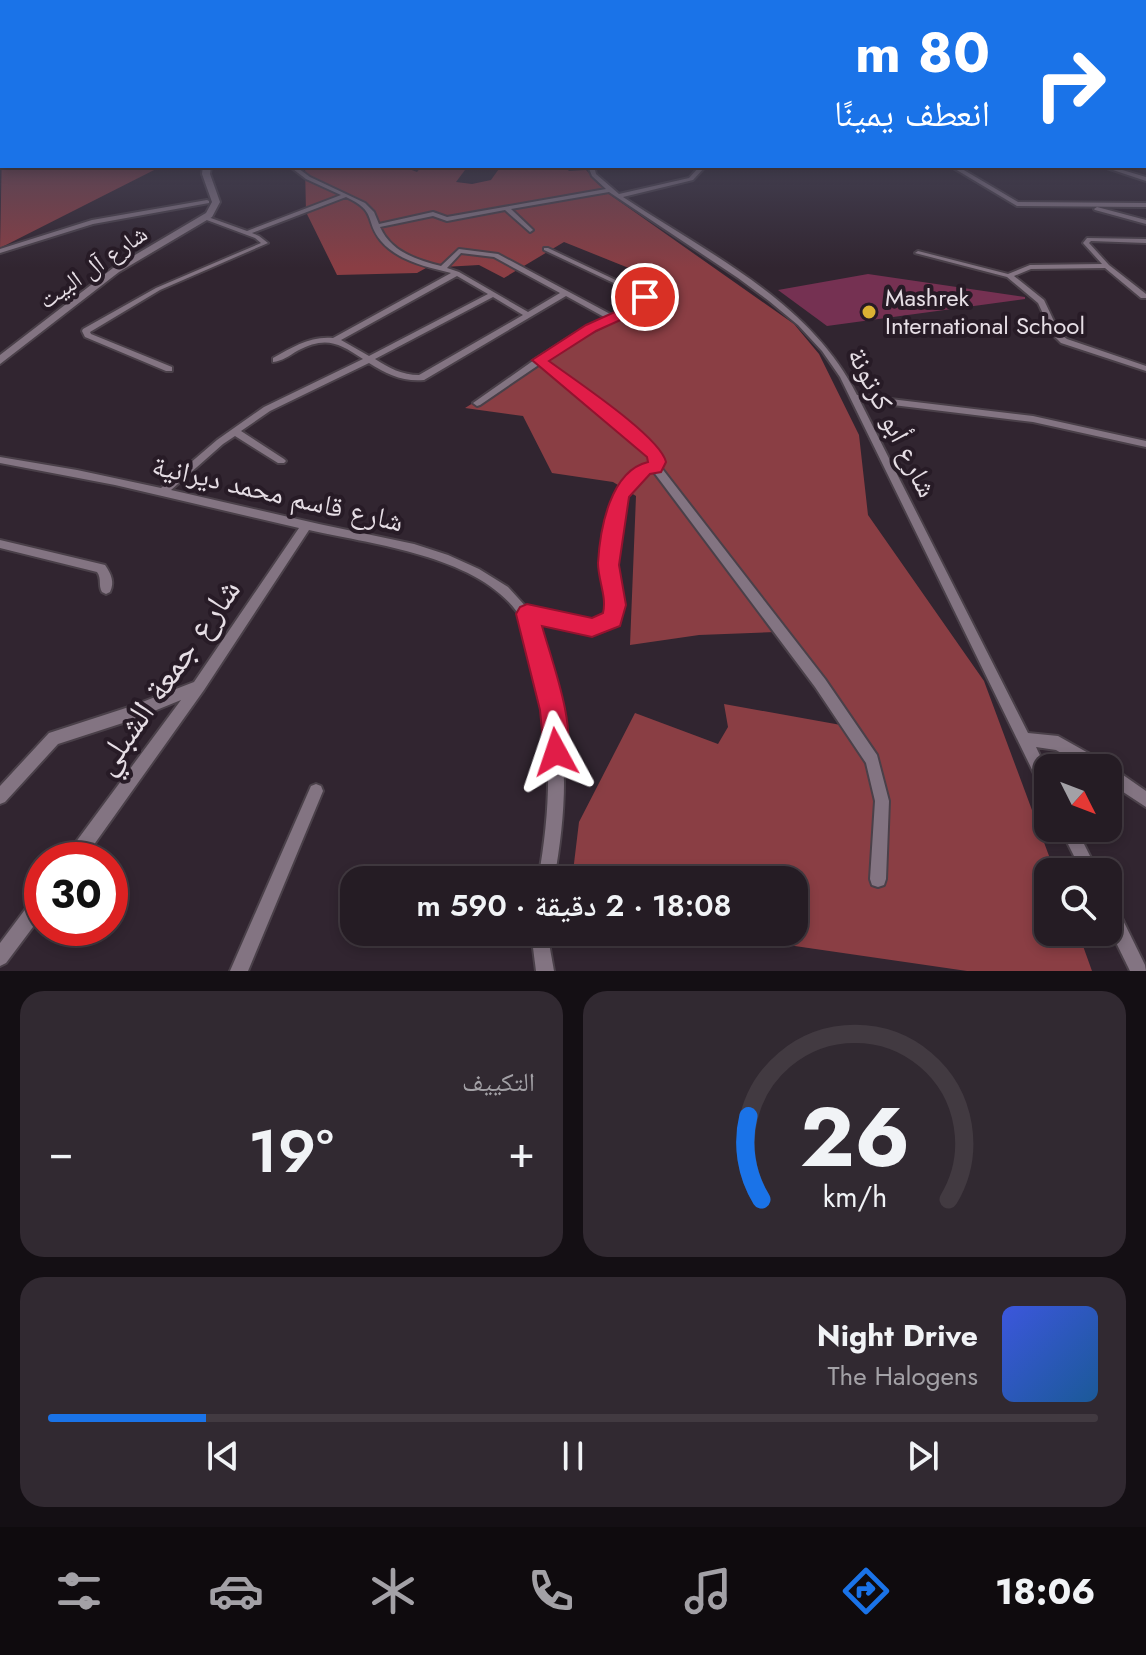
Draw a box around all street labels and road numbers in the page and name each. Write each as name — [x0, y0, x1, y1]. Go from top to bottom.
street label: شارع آل البيت — [31, 216, 154, 317]
street label: شارع أبو كرتونة — [837, 340, 948, 504]
street label: شارع قاسم محمد ديرانية — [148, 445, 407, 542]
street label: شارع جمعة الشبلي — [80, 568, 254, 786]

